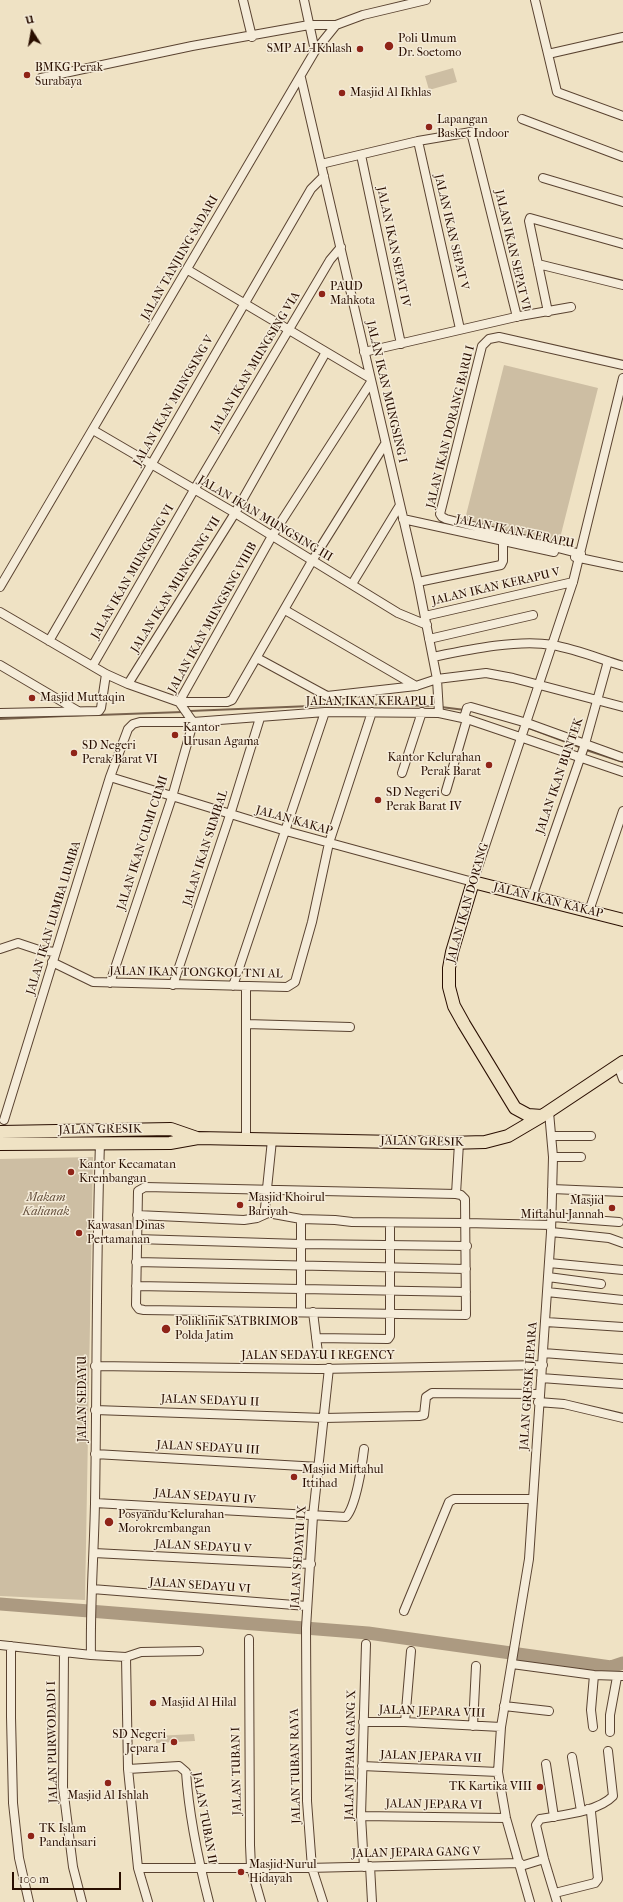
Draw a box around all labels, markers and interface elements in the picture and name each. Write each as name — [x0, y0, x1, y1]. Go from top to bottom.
north arrow — [12, 12, 52, 52]
text: U — [24, 13, 35, 27]
place label: Poli Umum Dr. Soetomo — [398, 32, 461, 60]
marker: Poli Umum Dr. Soetomo — [383, 40, 395, 52]
place label: SMP AL-IKhlash — [267, 42, 352, 56]
marker: SMP AL-IKhlash — [355, 44, 365, 54]
place label: BMKG Perak Surabaya — [35, 61, 103, 89]
marker: BMKG Perak Surabaya — [22, 70, 32, 80]
place label: Masjid Al Ikhlas — [350, 86, 431, 100]
marker: Masjid Al Ikhlas — [337, 88, 347, 98]
place label: Lapangan Basket Indoor — [437, 113, 509, 141]
marker: Lapangan Basket Indoor — [424, 122, 434, 132]
street label: JALAN IKAN SEPAT V — [431, 173, 471, 291]
street label: JALAN IKAN SEPAT IV — [373, 185, 413, 309]
street label: JALAN IKAN SEPAT VI — [491, 188, 533, 312]
street label: JALAN TANJUNG SADARI — [138, 193, 222, 323]
place label: PAUD Mahkota — [330, 280, 375, 308]
street label: JALAN IKAN MUNGSING VIA — [208, 289, 304, 435]
marker: PAUD Mahkota — [317, 289, 327, 299]
street label: JALAN IKAN MUNGSING I — [363, 320, 409, 464]
street label: JALAN IKAN MUNGSING V — [131, 333, 217, 469]
street label: JALAN IKAN DORANG BARU I — [424, 344, 478, 510]
street label: JALAN IKAN MUNGSING III — [195, 473, 335, 565]
street label: JALAN IKAN MUNGSING VI — [88, 502, 178, 642]
street label: JALAN IKAN KERAPU — [454, 512, 576, 552]
street label: JALAN IKAN MUNGSING VII — [128, 514, 224, 656]
street label: JALAN IKAN MUNGSING VIIIB — [165, 540, 261, 696]
street label: JALAN IKAN KERAPU V — [430, 565, 562, 609]
place label: Masjid Muttaqin — [40, 691, 125, 705]
marker: Masjid Muttaqin — [27, 693, 37, 703]
street label: JALAN IKAN KERAPU I — [306, 695, 434, 709]
street label: JALAN IKAN BUNTEK — [533, 716, 587, 836]
place label: Kantor Urusan Agama — [183, 721, 259, 749]
marker: Kantor Urusan Agama — [170, 730, 180, 740]
place label: SD Negeri Perak Barat VI — [82, 739, 158, 767]
marker: SD Negeri Perak Barat VI — [69, 748, 79, 758]
place label: Kantor Kelurahan Perak Barat — [387, 751, 481, 779]
marker: Kantor Kelurahan Perak Barat — [484, 760, 494, 770]
street label: JALAN IKAN CUMI CUMI — [114, 774, 172, 912]
place label: SD Negeri Perak Barat IV — [386, 786, 462, 814]
street label: JALAN IKAN SUMBAL — [180, 788, 232, 908]
marker: SD Negeri Perak Barat IV — [373, 795, 383, 805]
street label: JALAN KAKAP — [254, 803, 334, 839]
street label: JALAN IKAN LUMBA LUMBA — [24, 839, 84, 997]
street label: JALAN IKAN DORANG — [444, 841, 492, 965]
street label: JALAN IKAN KAKAP — [492, 880, 604, 922]
street label: JALAN IKAN TONGKOL TNI AL — [109, 964, 283, 982]
street label: JALAN GRESIK — [58, 1122, 142, 1138]
street label: JALAN GRESIK — [380, 1134, 464, 1150]
place label: Kantor Kecamatan Krembangan — [79, 1158, 176, 1186]
marker: Kantor Kecamatan Krembangan — [66, 1167, 76, 1177]
park label: Makam Kalianak — [23, 1191, 69, 1219]
place label: Masjid Khoirul Bariyah — [248, 1191, 325, 1219]
place label: Masjid Miftahul Jannah — [520, 1194, 604, 1222]
marker: Masjid Khoirul Bariyah — [235, 1200, 245, 1210]
marker: Masjid Miftahul Jannah — [607, 1203, 617, 1213]
place label: Kawasan Dinas Pertamanan — [87, 1219, 165, 1247]
marker: Kawasan Dinas Pertamanan — [74, 1228, 84, 1238]
place label: Poliklinik SATBRIMOB Polda Jatim — [175, 1315, 298, 1343]
street label: JALAN GRESIK JEPARA — [517, 1321, 541, 1451]
marker: Poliklinik SATBRIMOB Polda Jatim — [160, 1323, 172, 1335]
street label: JALAN SEDAYU I REGENCY — [241, 1349, 395, 1363]
street label: JALAN SEDAYU — [76, 1356, 90, 1442]
street label: JALAN SEDAYU II — [161, 1392, 259, 1410]
street label: JALAN SEDAYU III — [156, 1438, 260, 1458]
place label: Masjid Miftahul Ittihad — [302, 1463, 384, 1491]
marker: Masjid Miftahul Ittihad — [289, 1472, 299, 1482]
street label: JALAN SEDAYU IV — [154, 1486, 256, 1508]
street label: JALAN SEDAYU IX — [288, 1505, 310, 1609]
place label: Posyandu Kelurahan Morokrembangan — [118, 1508, 224, 1536]
marker: Posyandu Kelurahan Morokrembangan — [103, 1516, 115, 1528]
street label: JALAN SEDAYU V — [154, 1537, 252, 1557]
street label: JALAN SEDAYU VI — [149, 1575, 251, 1597]
street label: JALAN PURWODADI I — [45, 1681, 61, 1803]
street label: JALAN JEPARA GANG X — [343, 1690, 359, 1820]
place label: Masjid Al Hilal — [161, 1696, 237, 1710]
marker: Masjid Al Hilal — [148, 1698, 158, 1708]
street label: JALAN JEPARA VIII — [379, 1703, 485, 1721]
street label: JALAN TUBAN RAYA — [288, 1708, 304, 1824]
street label: JALAN TUBAN I — [229, 1727, 245, 1815]
place label: SD Negeri Jepara I — [112, 1728, 166, 1756]
marker: SD Negeri Jepara I — [169, 1737, 179, 1747]
street label: JALAN JEPARA VII — [380, 1748, 482, 1766]
street label: JALAN TUBAN II — [189, 1771, 219, 1865]
marker: Masjid Al Ishlah — [103, 1778, 113, 1788]
place label: TK Kartika VIII — [449, 1780, 532, 1794]
marker: TK Kartika VIII — [535, 1782, 545, 1792]
place label: Masjid Al Ishlah — [67, 1789, 149, 1803]
street label: JALAN JEPARA VI — [385, 1797, 483, 1813]
place label: TK Islam Pandansari — [39, 1822, 96, 1850]
marker: TK Islam Pandansari — [26, 1831, 36, 1841]
street label: JALAN JEPARA GANG V — [352, 1845, 480, 1861]
place label: Masjid Nurul Hidayah — [249, 1858, 317, 1886]
scale bar — [14, 1864, 123, 1890]
marker: Masjid Nurul Hidayah — [236, 1867, 246, 1877]
text: 100 m — [19, 1872, 49, 1886]

